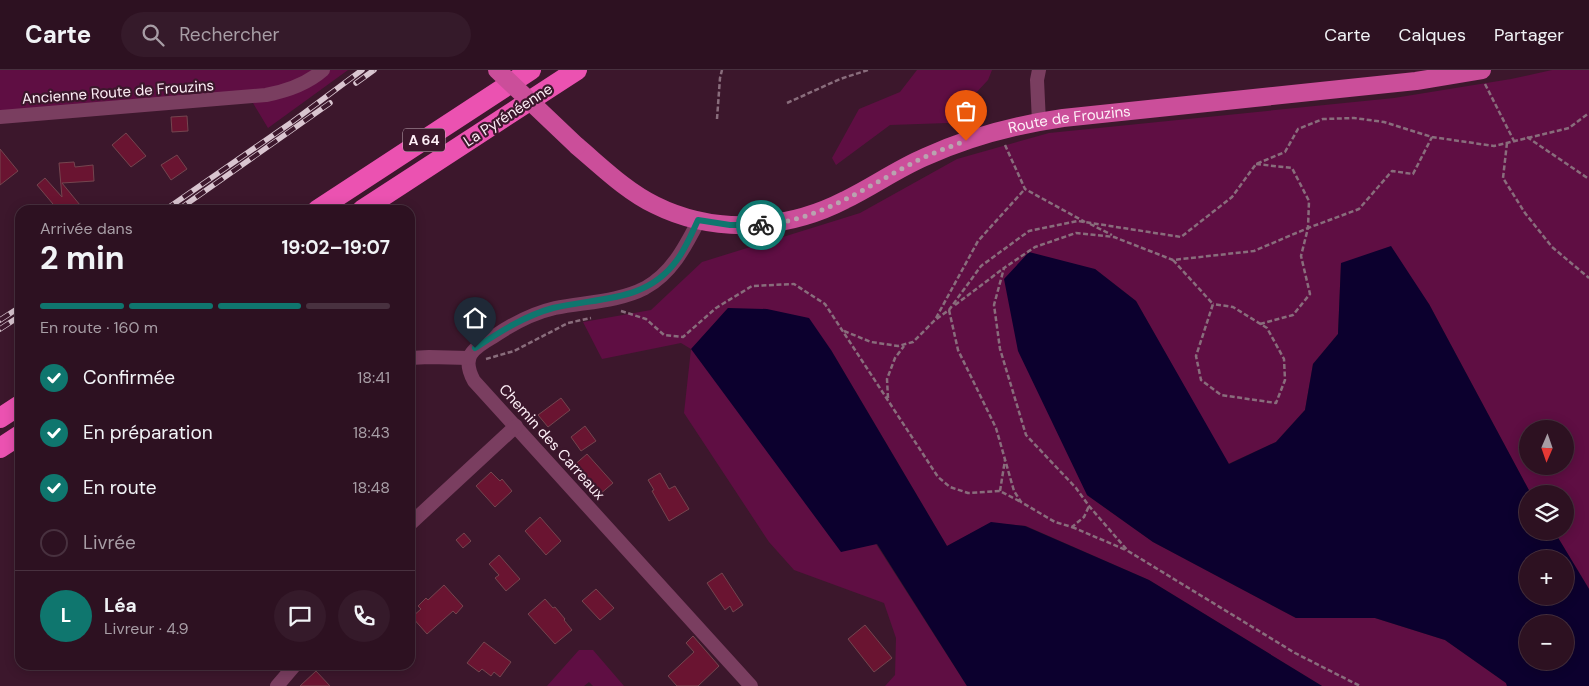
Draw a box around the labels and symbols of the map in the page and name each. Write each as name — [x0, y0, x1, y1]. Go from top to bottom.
street label: Ancienne Route de Frouzins — [21, 75, 215, 109]
street label: La Pyrénéenne — [460, 79, 556, 151]
pin — [945, 90, 987, 141]
street label: Route de Frouzins — [1006, 101, 1132, 138]
road number: A 64 — [403, 128, 445, 152]
courier — [736, 200, 786, 250]
pin — [454, 297, 496, 348]
street label: Chemin des Carreaux — [495, 380, 610, 505]
north arrow — [1519, 420, 1574, 475]

